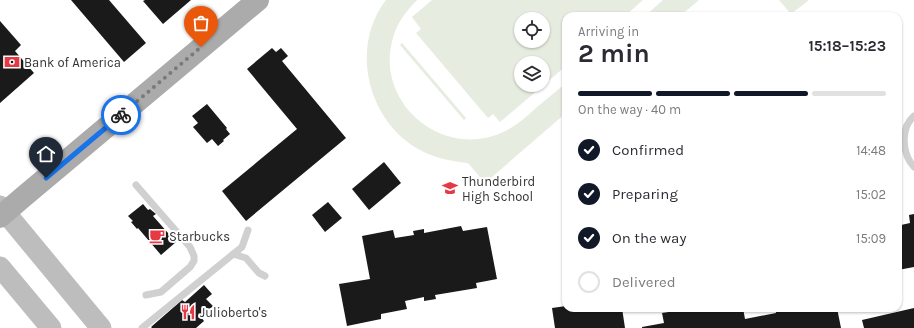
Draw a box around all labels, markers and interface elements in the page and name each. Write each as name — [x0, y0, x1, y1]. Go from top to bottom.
pin — [184, 6, 218, 47]
icon: bag — [190, 12, 212, 34]
map controls — [514, 12, 550, 92]
button: locate — [514, 12, 550, 48]
text: Arriving in — [578, 24, 639, 39]
text: 15:18–15:23 — [808, 37, 886, 55]
text: 2 min — [578, 38, 650, 69]
bank icon: Bank of America — [3, 53, 21, 71]
place label: Bank of America — [24, 55, 121, 70]
button: layers — [514, 56, 550, 92]
courier — [101, 95, 141, 135]
text: On the way · 40 m — [578, 102, 681, 117]
icon: bike — [110, 104, 132, 126]
pin — [29, 137, 63, 178]
icon: check — [578, 139, 600, 161]
text: Confirmed — [612, 141, 684, 159]
icon: home — [35, 143, 57, 165]
text: 14:48 — [856, 143, 886, 158]
place label: Thunderbird High School — [462, 174, 535, 204]
school or university icon: Thunderbird High School — [441, 179, 459, 197]
icon: check — [578, 183, 600, 205]
text: Preparing — [612, 185, 678, 203]
text: 15:02 — [856, 187, 886, 202]
cafe icon: Starbucks — [148, 227, 166, 245]
icon: check — [578, 227, 600, 249]
place label: Starbucks — [169, 229, 230, 244]
text: On the way — [612, 229, 686, 247]
text: 15:09 — [856, 231, 886, 246]
text: Delivered — [612, 273, 676, 291]
restaurant icon: Julioberto's — [179, 303, 197, 321]
place label: Julioberto's — [200, 305, 268, 320]

